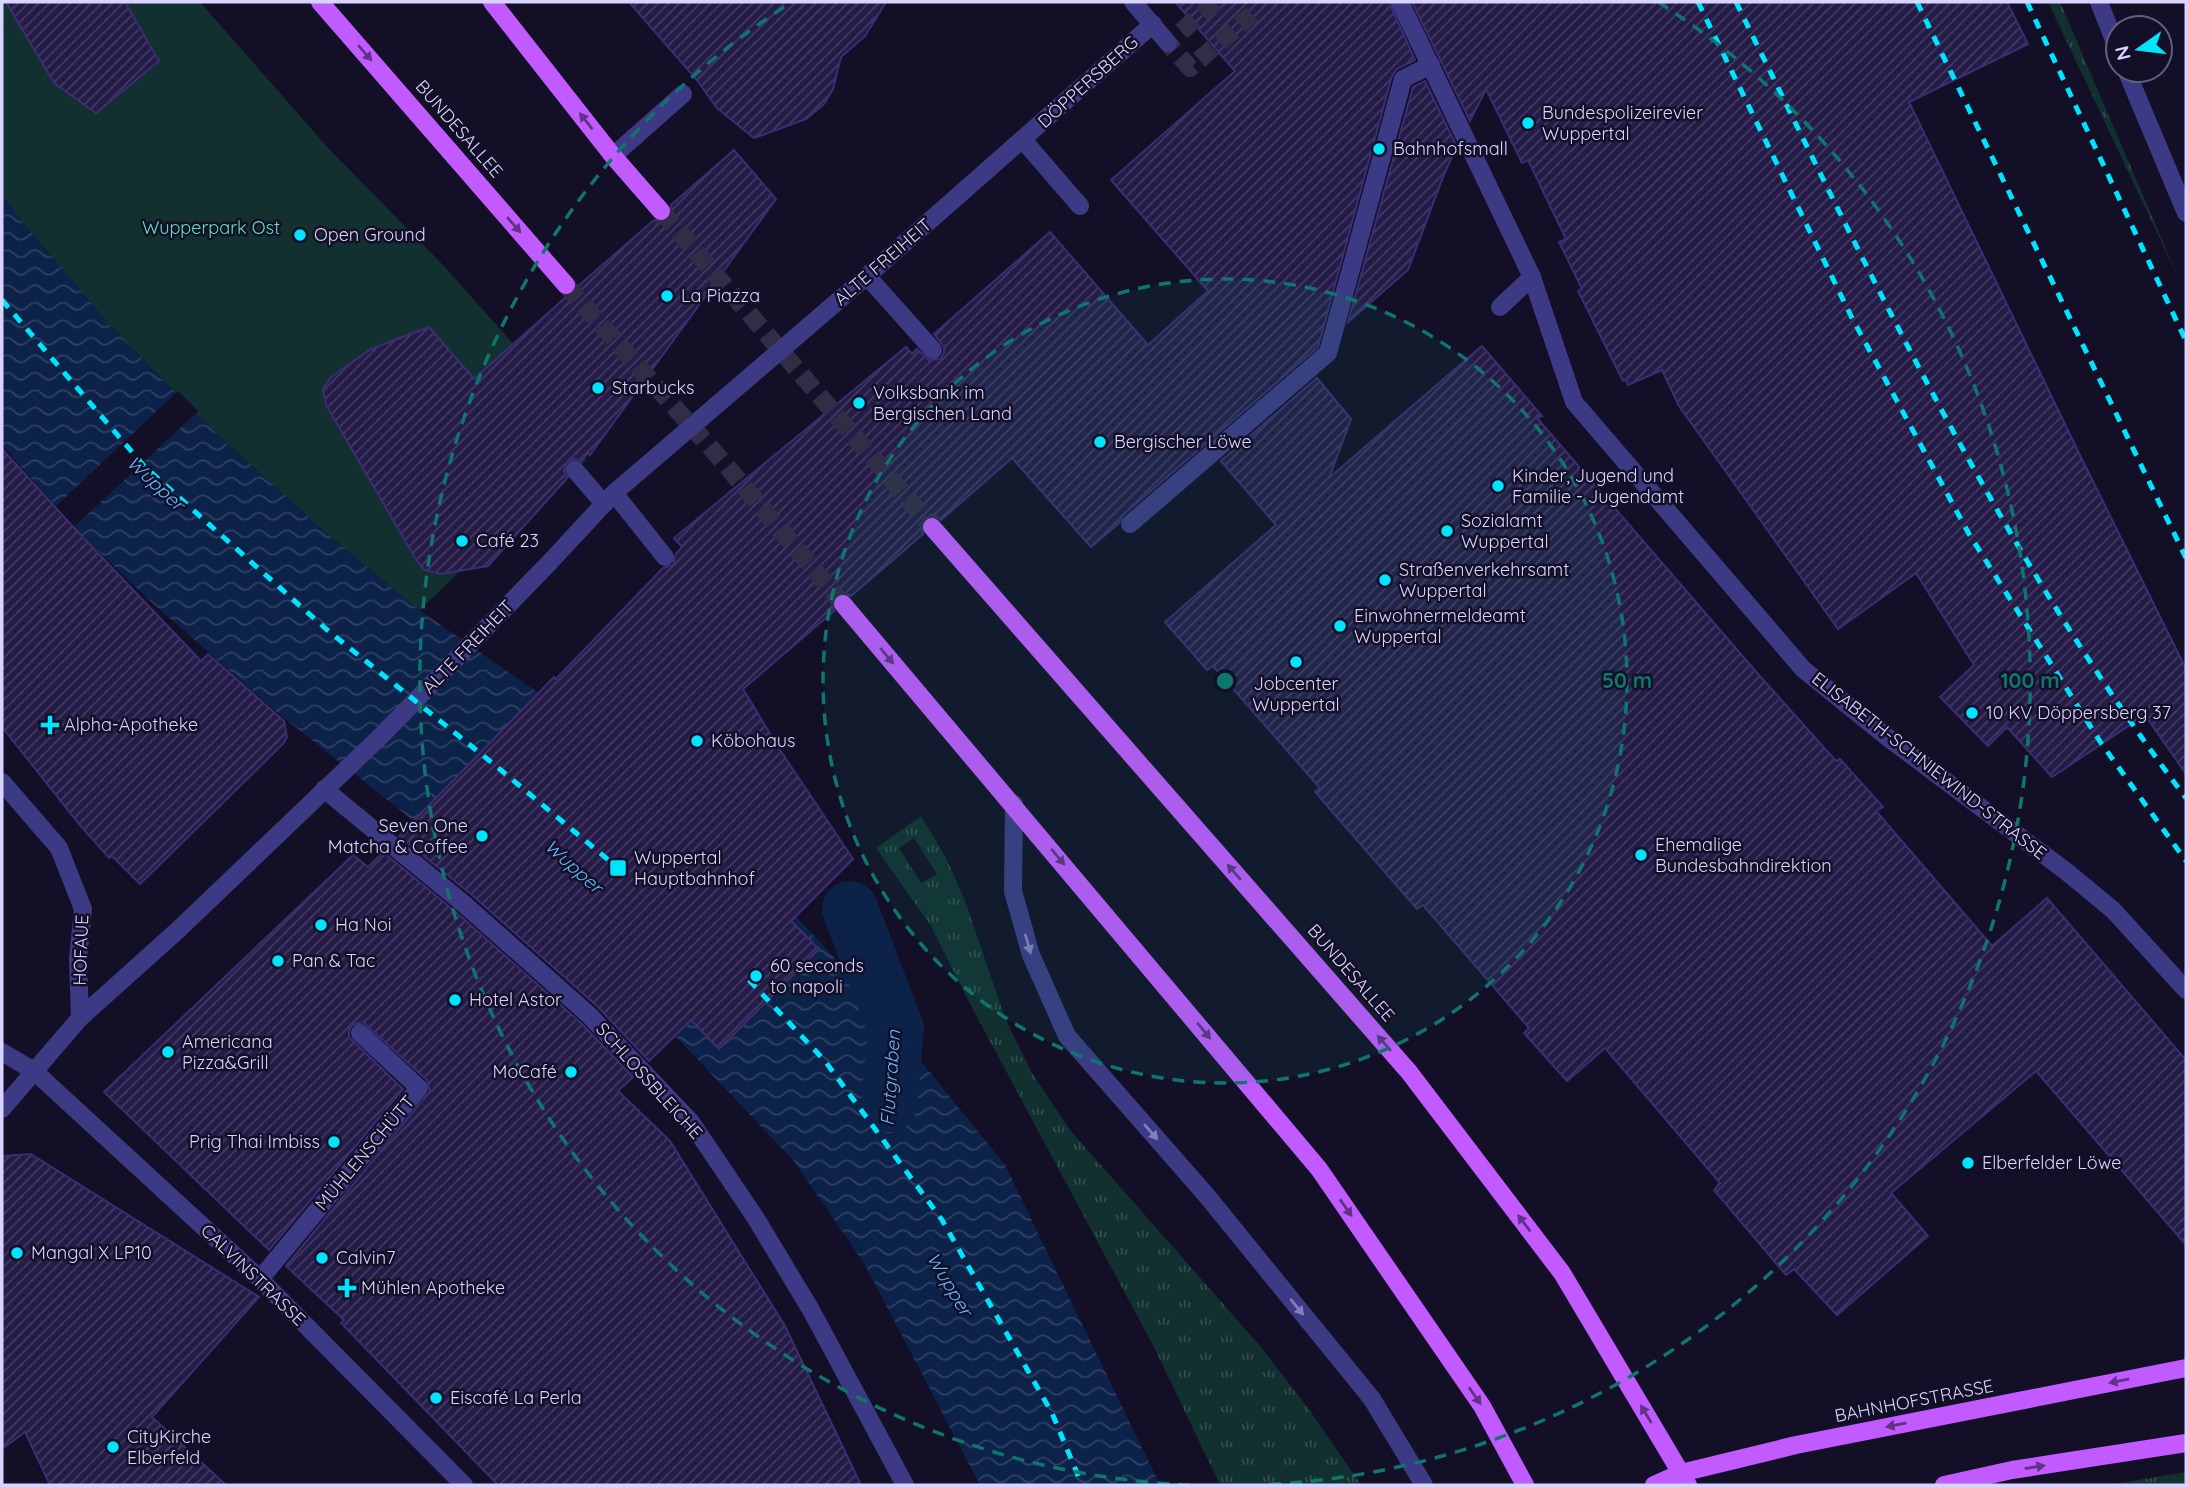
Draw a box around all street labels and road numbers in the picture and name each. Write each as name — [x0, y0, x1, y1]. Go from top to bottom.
street label: DÖPPERSBERG — [1033, 31, 1143, 133]
street label: BUNDESALLEE — [411, 75, 508, 182]
street label: ALTE FREIHEIT — [829, 213, 936, 310]
street label: ALTE FREIHEIT — [417, 595, 518, 698]
street label: ELISABETH-SCHNIEWIND-STRASSE — [1807, 667, 2051, 864]
street label: HOFAUE — [68, 914, 93, 986]
street label: BUNDESALLEE — [1303, 919, 1400, 1026]
street label: SCHLOSSBLEICHE — [591, 1018, 708, 1144]
street label: MÜHLENSCHÜTT — [310, 1090, 420, 1215]
street label: CALVINSTRASSE — [196, 1219, 311, 1330]
street label: BAHNHOFSTRASSE — [1832, 1374, 1995, 1427]

